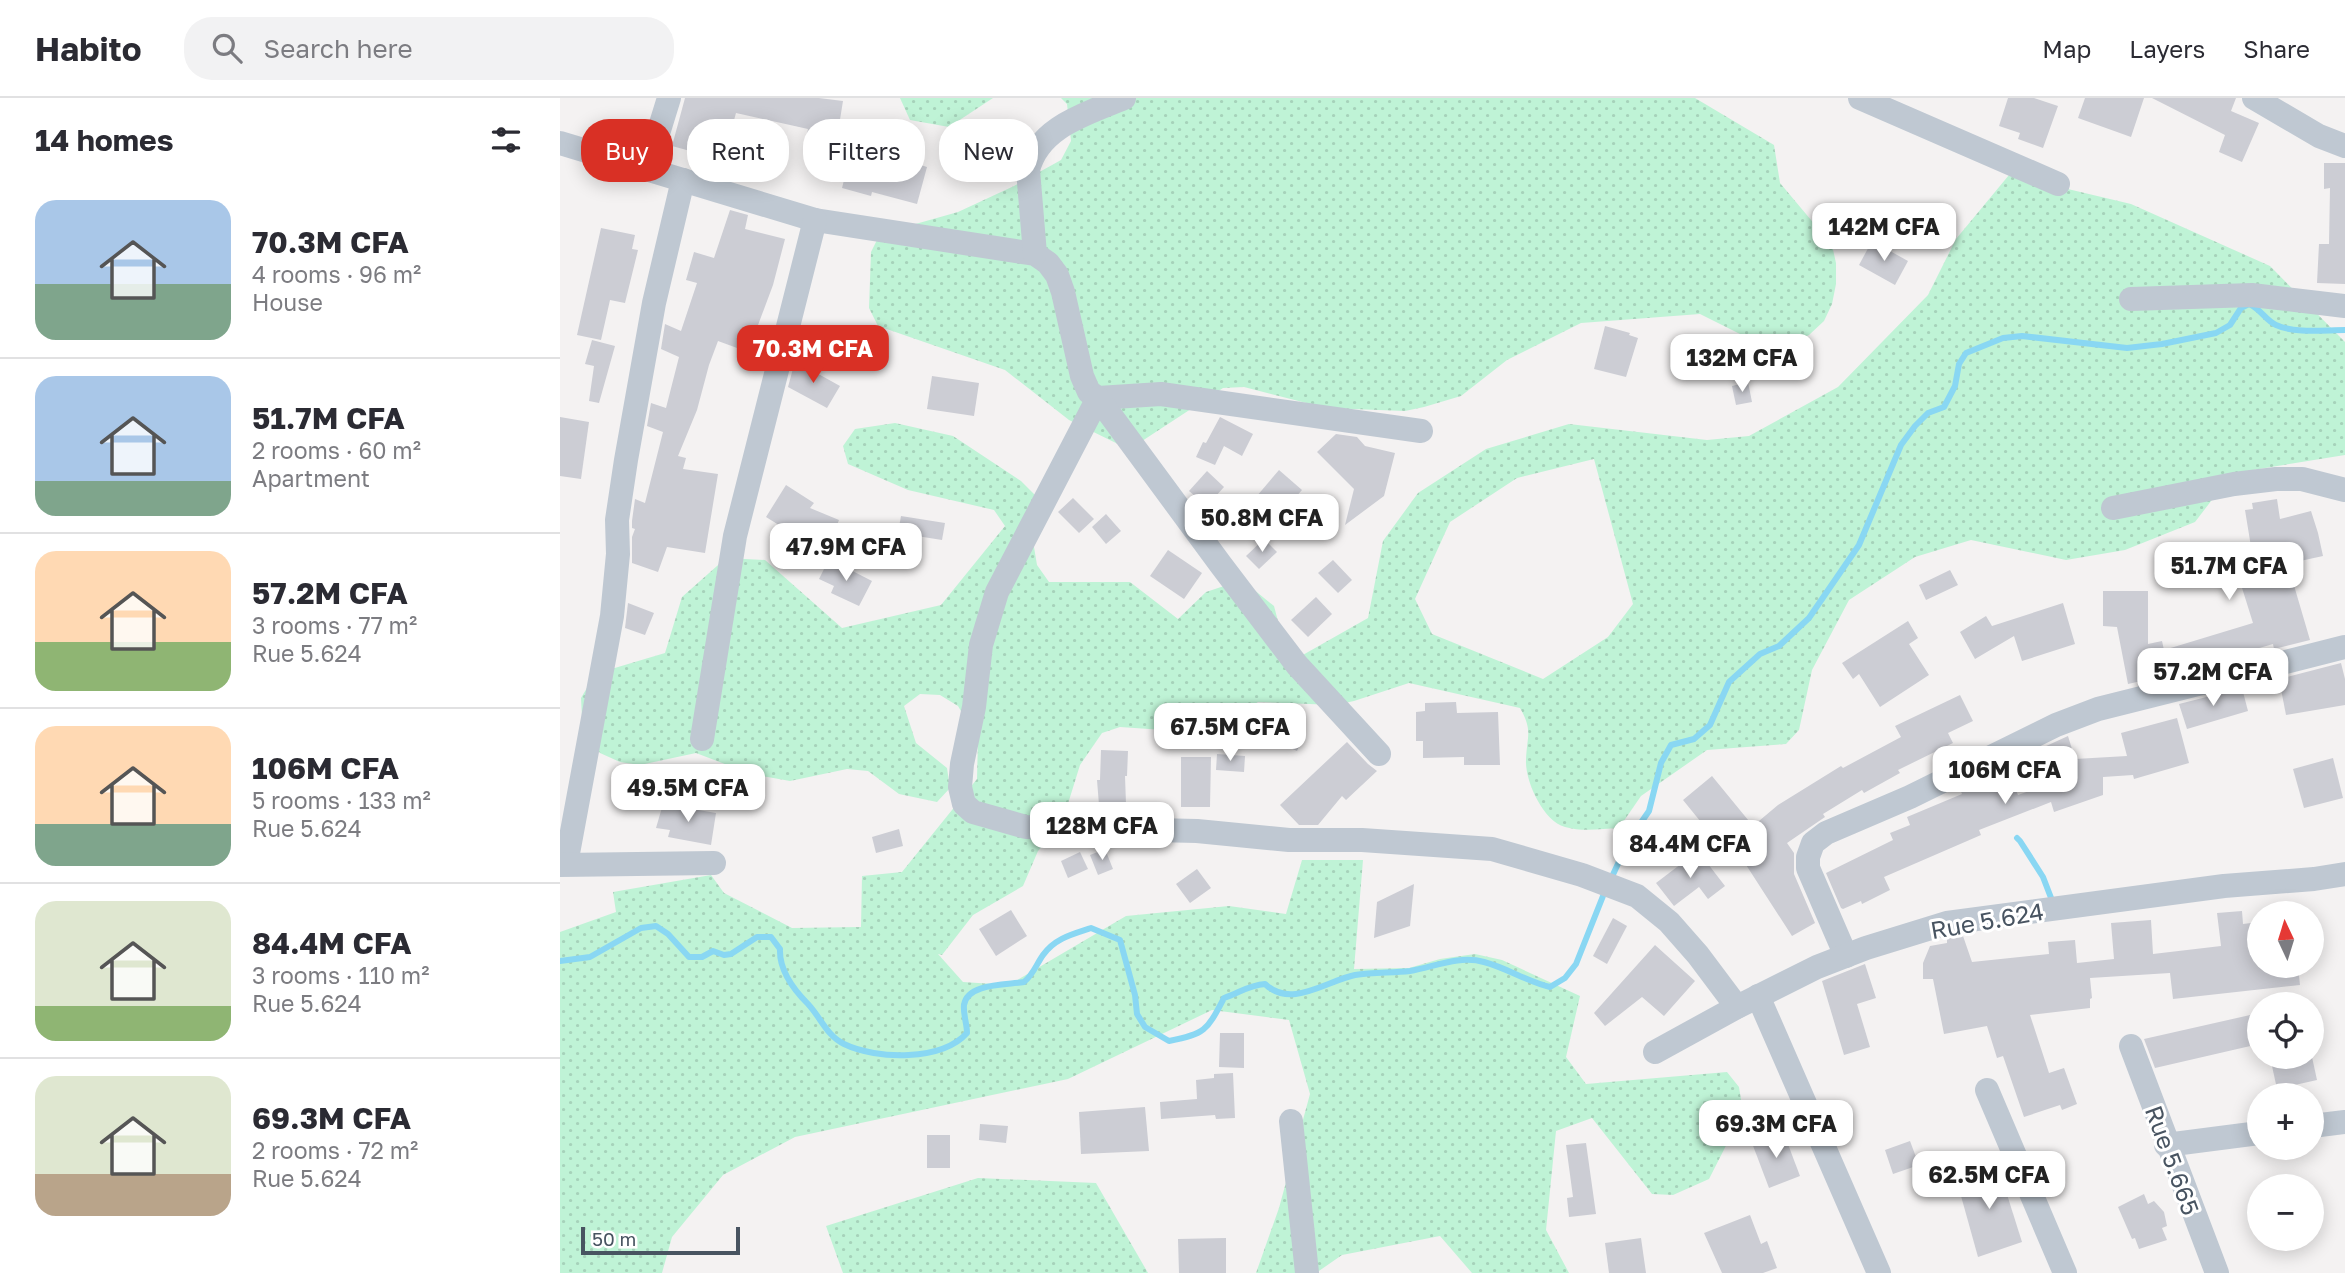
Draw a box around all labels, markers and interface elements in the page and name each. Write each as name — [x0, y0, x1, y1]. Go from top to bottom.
search box — [184, 17, 674, 80]
text: Habito — [35, 29, 142, 68]
icon: search — [208, 29, 246, 67]
text: Search here — [264, 33, 413, 64]
text: Map — [2042, 34, 2091, 63]
text: Layers — [2129, 34, 2205, 63]
text: Share — [2243, 34, 2310, 63]
chip: Buy — [581, 119, 673, 182]
chip: Rent — [687, 119, 789, 182]
chip: Filters — [803, 119, 925, 182]
chip: New — [939, 119, 1038, 182]
icon: filters — [487, 121, 525, 159]
text: 14 homes — [35, 122, 174, 158]
pin: 142M CFA — [1812, 204, 1956, 263]
text: 142M CFA — [1828, 212, 1940, 240]
text: 70.3M CFA — [252, 224, 409, 260]
icon: home — [91, 228, 175, 312]
text: 4 rooms · 96 m² — [252, 260, 421, 288]
text: House — [252, 288, 323, 316]
pin: 70.3M CFA — [733, 326, 893, 385]
text: 70.3M CFA — [753, 334, 873, 362]
pin: 132M CFA — [1670, 334, 1814, 394]
text: 132M CFA — [1686, 343, 1798, 371]
text: 51.7M CFA — [252, 400, 405, 436]
icon: home — [91, 404, 175, 488]
text: 2 rooms · 60 m² — [252, 436, 421, 464]
text: Apartment — [252, 464, 370, 492]
pin: 50.8M CFA — [1182, 494, 1342, 554]
text: 50.8M CFA — [1201, 503, 1323, 531]
pin: 47.9M CFA — [766, 524, 926, 583]
text: 47.9M CFA — [786, 532, 906, 560]
pin: 51.7M CFA — [2149, 542, 2309, 602]
text: 51.7M CFA — [2170, 551, 2288, 579]
text: 57.2M CFA — [252, 575, 408, 611]
icon: home — [91, 579, 175, 663]
text: 3 rooms · 77 m² — [252, 611, 417, 639]
text: Rue 5.624 — [252, 639, 362, 667]
pin: 57.2M CFA — [2133, 648, 2293, 708]
text: 57.2M CFA — [2153, 657, 2273, 685]
pin: 67.5M CFA — [1150, 704, 1310, 763]
text: 67.5M CFA — [1170, 712, 1290, 740]
pin: 106M CFA — [1933, 746, 2077, 806]
text: 106M CFA — [252, 750, 399, 786]
icon: home — [91, 754, 175, 838]
text: 106M CFA — [1949, 755, 2061, 783]
pin: 49.5M CFA — [608, 764, 768, 824]
text: 49.5M CFA — [627, 773, 749, 801]
text: 5 rooms · 133 m² — [252, 786, 431, 814]
pin: 128M CFA — [1030, 802, 1174, 862]
text: 128M CFA — [1046, 811, 1158, 839]
text: Rue 5.624 — [252, 814, 362, 842]
pin: 84.4M CFA — [1610, 820, 1770, 880]
text: 84.4M CFA — [1629, 829, 1751, 857]
street label: Rue 5.624 — [1928, 896, 2046, 944]
north arrow — [2247, 901, 2324, 978]
map controls — [2247, 901, 2324, 1251]
text: 84.4M CFA — [252, 925, 411, 961]
icon: home — [91, 929, 175, 1013]
text: 3 rooms · 110 m² — [252, 961, 429, 989]
text: Rue 5.624 — [252, 989, 362, 1017]
button: locate — [2247, 992, 2324, 1069]
button: + — [2247, 1083, 2324, 1160]
text: 69.3M CFA — [252, 1100, 411, 1136]
pin: 69.3M CFA — [1696, 1100, 1856, 1160]
street label: Rue 5.665 — [2140, 1101, 2206, 1219]
icon: home — [91, 1104, 175, 1188]
text: 69.3M CFA — [1715, 1109, 1837, 1137]
text: 2 rooms · 72 m² — [252, 1136, 418, 1164]
pin: 62.5M CFA — [1909, 1152, 2069, 1211]
text: 62.5M CFA — [1928, 1160, 2050, 1188]
text: Rue 5.624 — [252, 1164, 362, 1192]
button: − — [2247, 1174, 2324, 1251]
scale bar — [581, 1224, 740, 1256]
text: 50 m — [592, 1227, 636, 1250]

